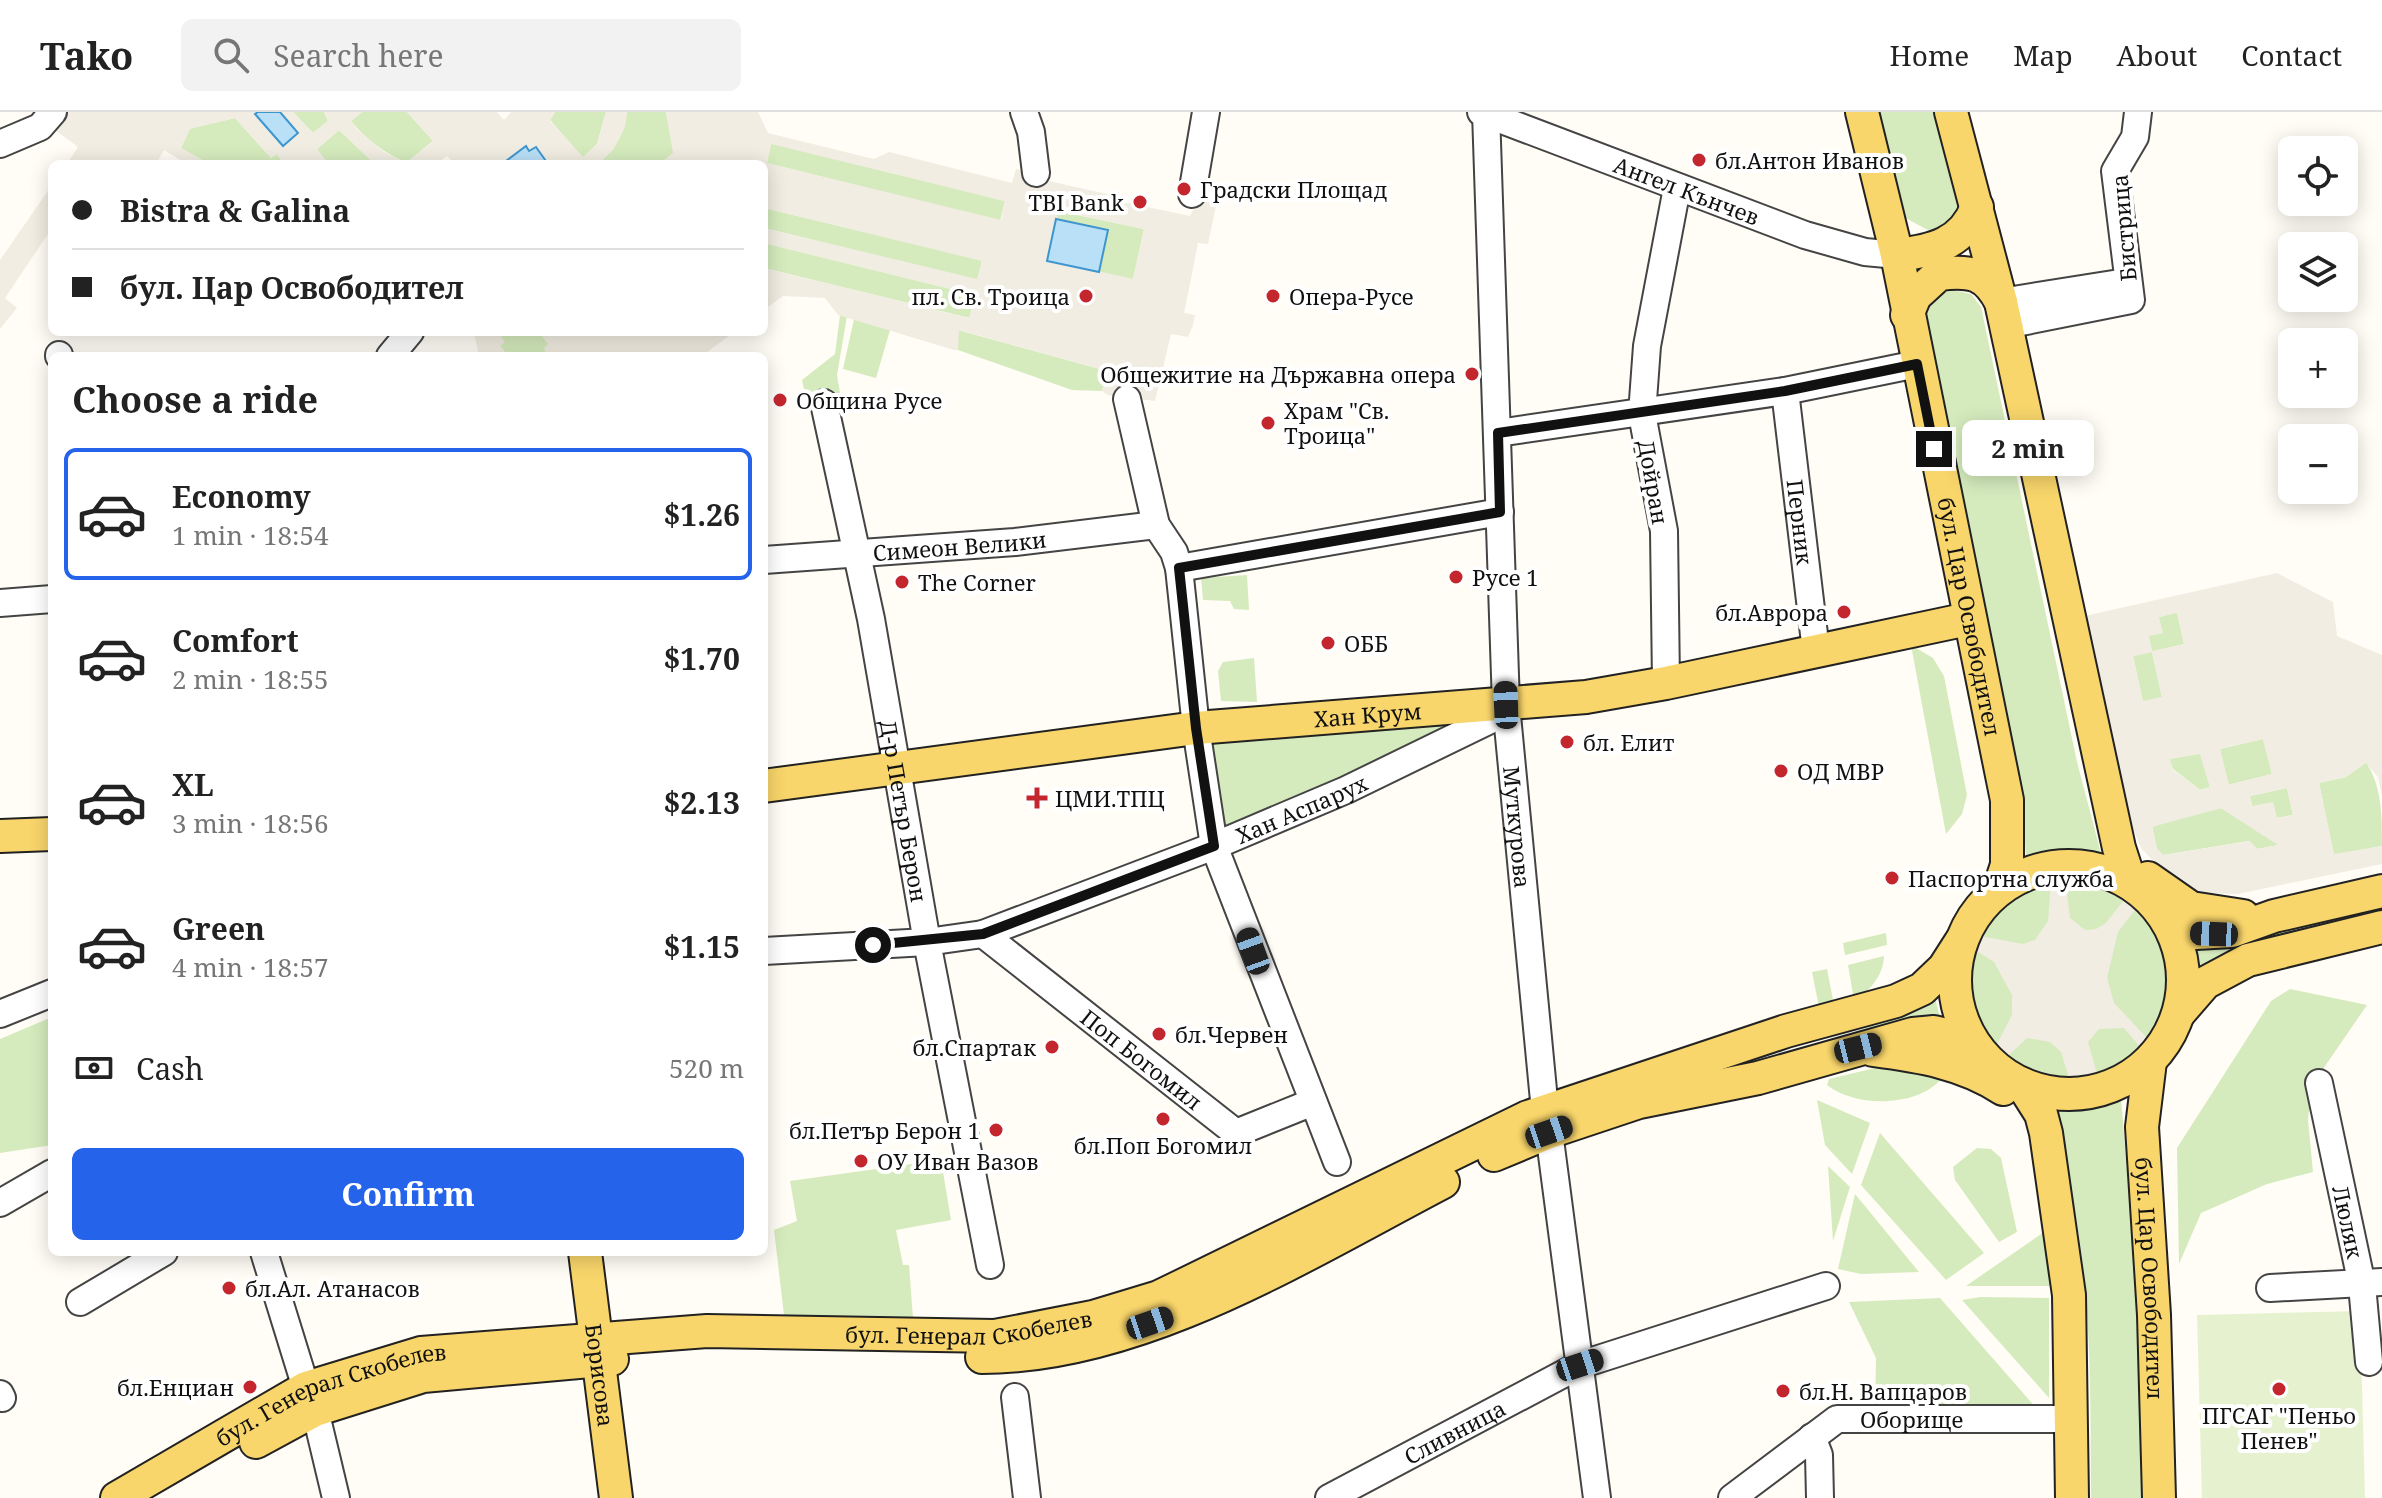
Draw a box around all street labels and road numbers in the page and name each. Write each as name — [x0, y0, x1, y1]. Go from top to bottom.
street label: Ангел Кънчев — [1610, 149, 1764, 231]
street label: Бистрица — [2103, 173, 2143, 283]
street label: Дойран — [1632, 437, 1676, 527]
street label: Перник — [1781, 478, 1821, 567]
street label: бул. Цар Освободител — [1931, 495, 2009, 738]
street label: Симеон Велики — [872, 523, 1048, 567]
street label: Хан Крум — [1313, 695, 1423, 734]
street label: Д-р Петър Берон — [874, 718, 935, 904]
street label: Муткурова — [1497, 765, 1539, 889]
street label: Хан Аспарух — [1231, 767, 1372, 850]
street label: Поп Богомил — [1075, 1002, 1209, 1116]
street label: бул. Цар Освободител — [2129, 1156, 2171, 1400]
street label: Люляк — [2326, 1183, 2371, 1262]
street label: бул. Генерал Скобелев — [845, 1303, 1094, 1351]
street label: Борисова — [579, 1322, 622, 1428]
street label: бул. Генерал Скобелев — [210, 1336, 447, 1453]
street label: Сливница — [1399, 1392, 1510, 1471]
street label: Оборище — [1860, 1404, 1963, 1434]

